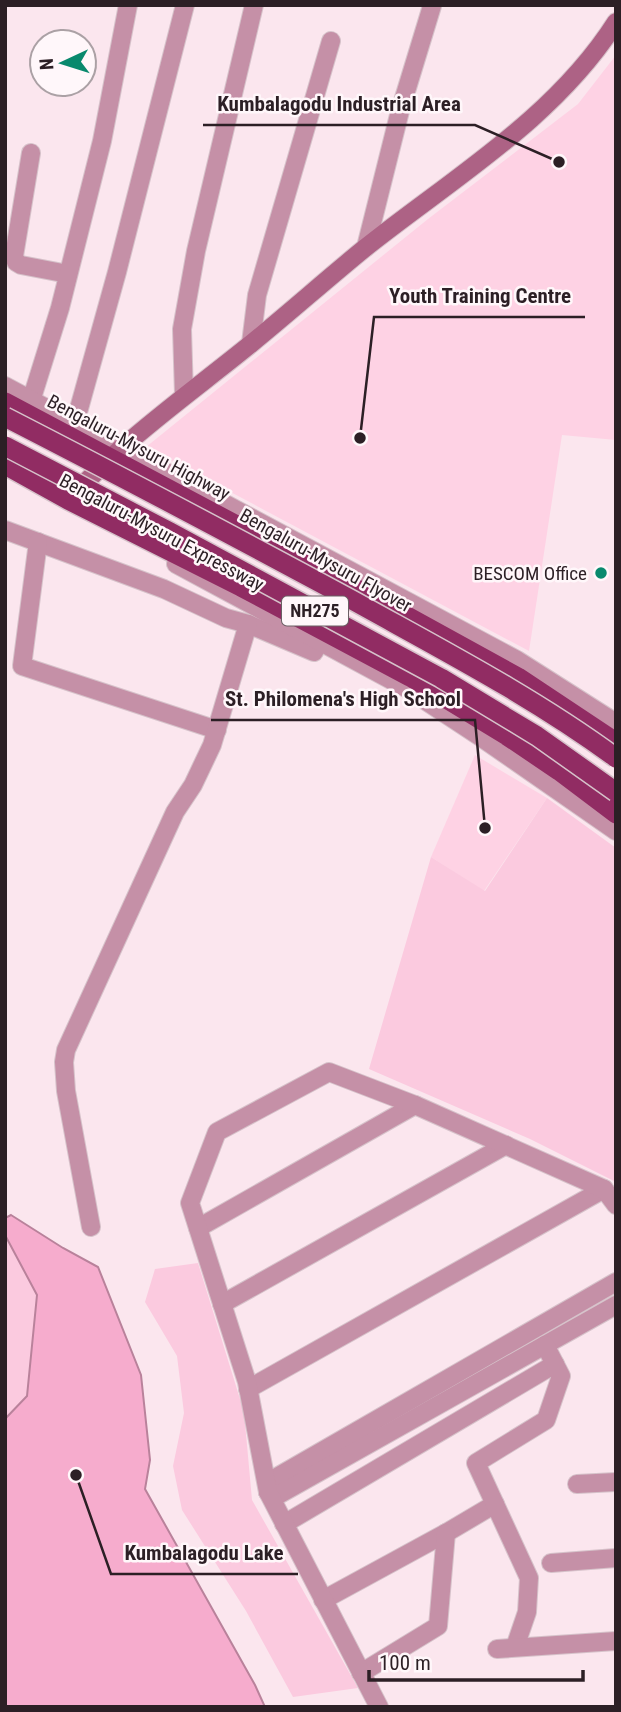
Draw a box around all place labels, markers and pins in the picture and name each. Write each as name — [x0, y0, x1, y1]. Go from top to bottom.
callout: Kumbalagodu Industrial Area — [203, 83, 475, 125]
callout: Youth Training Centre — [374, 275, 585, 317]
place label: BESCOM Office — [473, 562, 587, 585]
marker: BESCOM Office — [593, 565, 609, 581]
callout: St. Philomena's High School — [211, 678, 475, 720]
callout: Kumbalagodu Lake — [111, 1532, 298, 1574]

